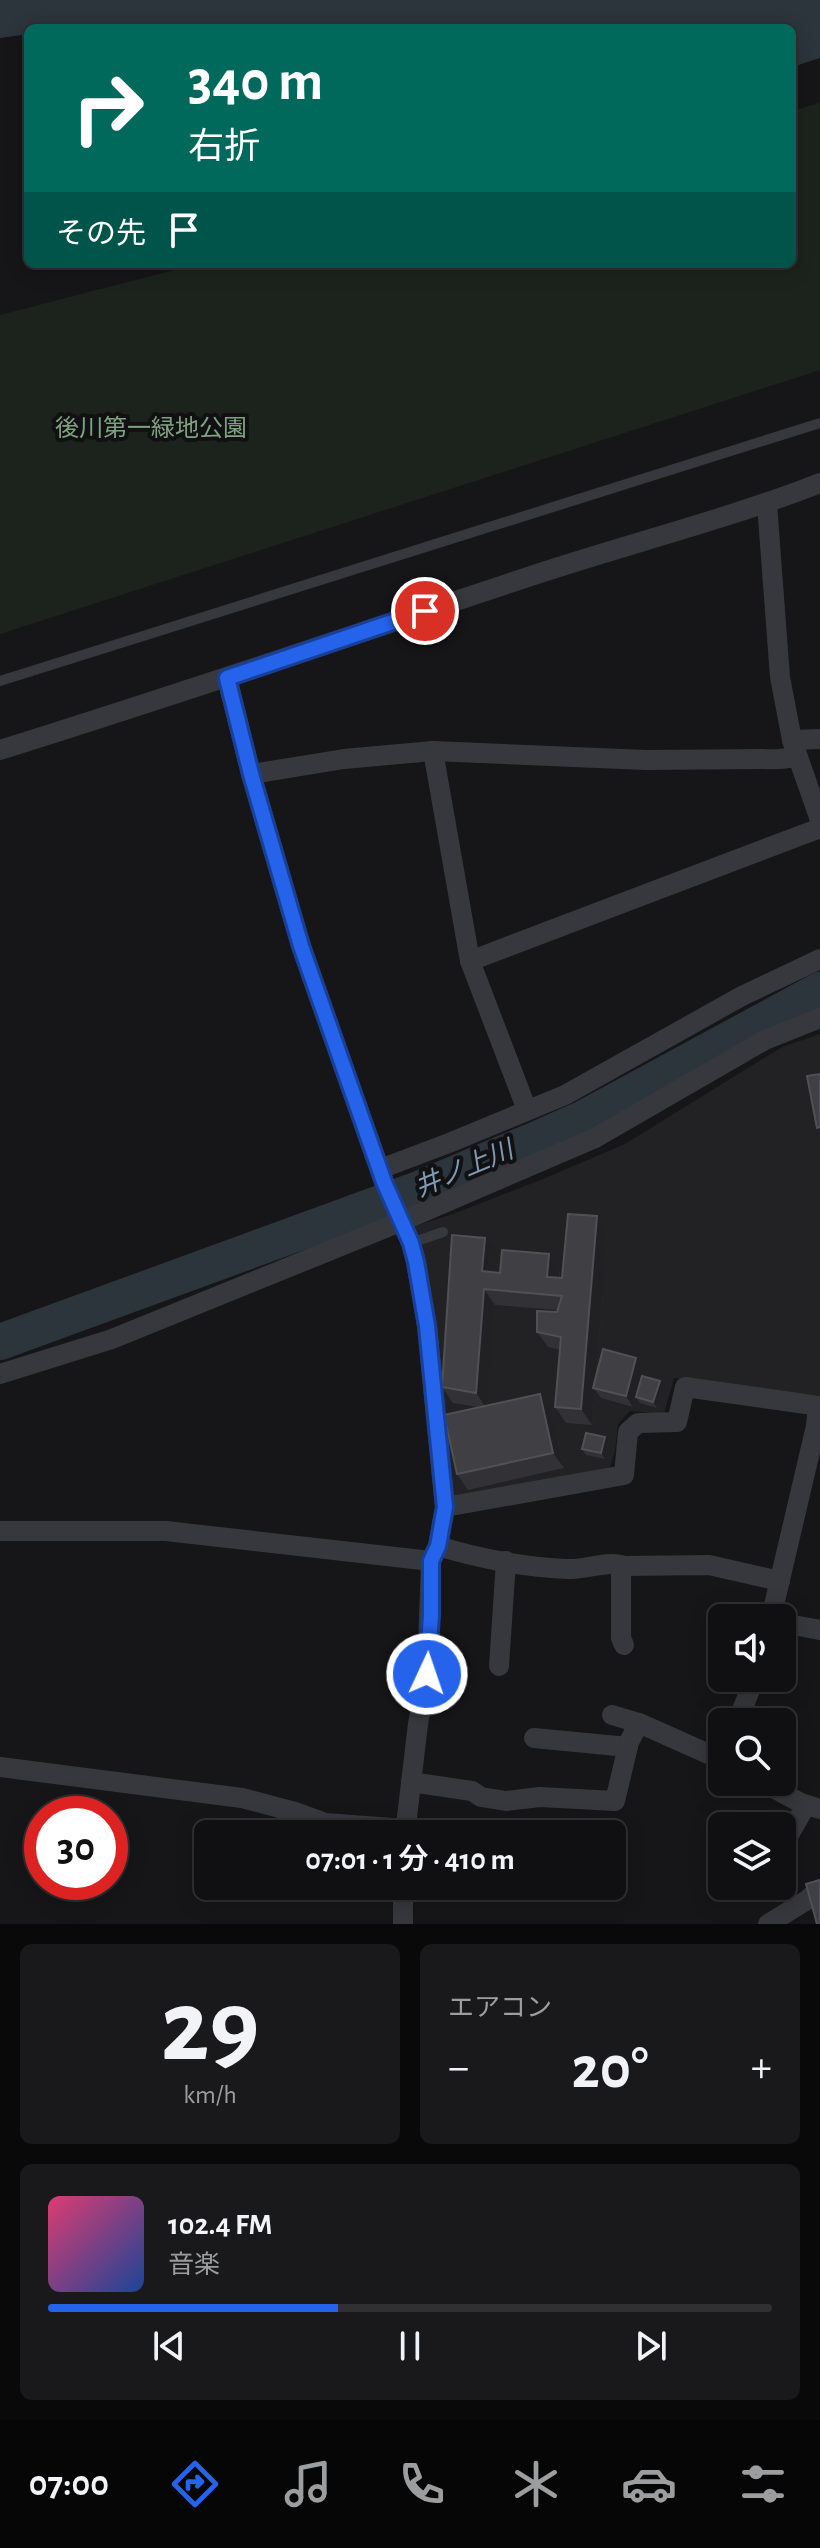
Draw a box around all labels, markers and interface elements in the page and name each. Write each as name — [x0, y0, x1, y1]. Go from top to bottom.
text: 340 m — [188, 54, 323, 110]
icon: right — [56, 56, 160, 160]
text: 右折 — [188, 129, 260, 165]
icon: arrive — [162, 208, 206, 252]
text: その先 — [56, 219, 146, 249]
park label: 後川第一緑地公園 — [55, 415, 247, 441]
pin — [391, 577, 459, 645]
icon: arrive — [403, 589, 447, 633]
water label: 井ノ上川 — [411, 1135, 520, 1201]
map controls — [708, 1604, 796, 1900]
button: sound — [708, 1604, 796, 1692]
position arrow — [385, 1632, 469, 1716]
button: search — [708, 1708, 796, 1796]
speed limit sign: 30 — [24, 1796, 128, 1900]
button: layers — [708, 1812, 796, 1900]
text: 07:01 · 1 分 · 410 m — [305, 1845, 515, 1875]
text: 29 — [160, 1976, 260, 2080]
text: エアコン — [448, 1995, 552, 2021]
text: 20° — [571, 2039, 649, 2099]
text: − — [448, 2046, 469, 2090]
text: + — [751, 2046, 772, 2090]
text: km/h — [183, 2082, 237, 2108]
text: 102.4 FM — [168, 2210, 272, 2240]
text: 音楽 — [168, 2252, 220, 2278]
icon: previous — [147, 2324, 191, 2368]
icon: pause — [388, 2324, 432, 2368]
icon: next — [629, 2324, 673, 2368]
icon: directions — [167, 2456, 223, 2512]
icon: music — [280, 2456, 336, 2512]
icon: phone — [394, 2456, 450, 2512]
icon: climate — [508, 2456, 564, 2512]
icon: car — [621, 2456, 677, 2512]
icon: filters — [735, 2456, 791, 2512]
text: 07:00 — [29, 2466, 109, 2502]

